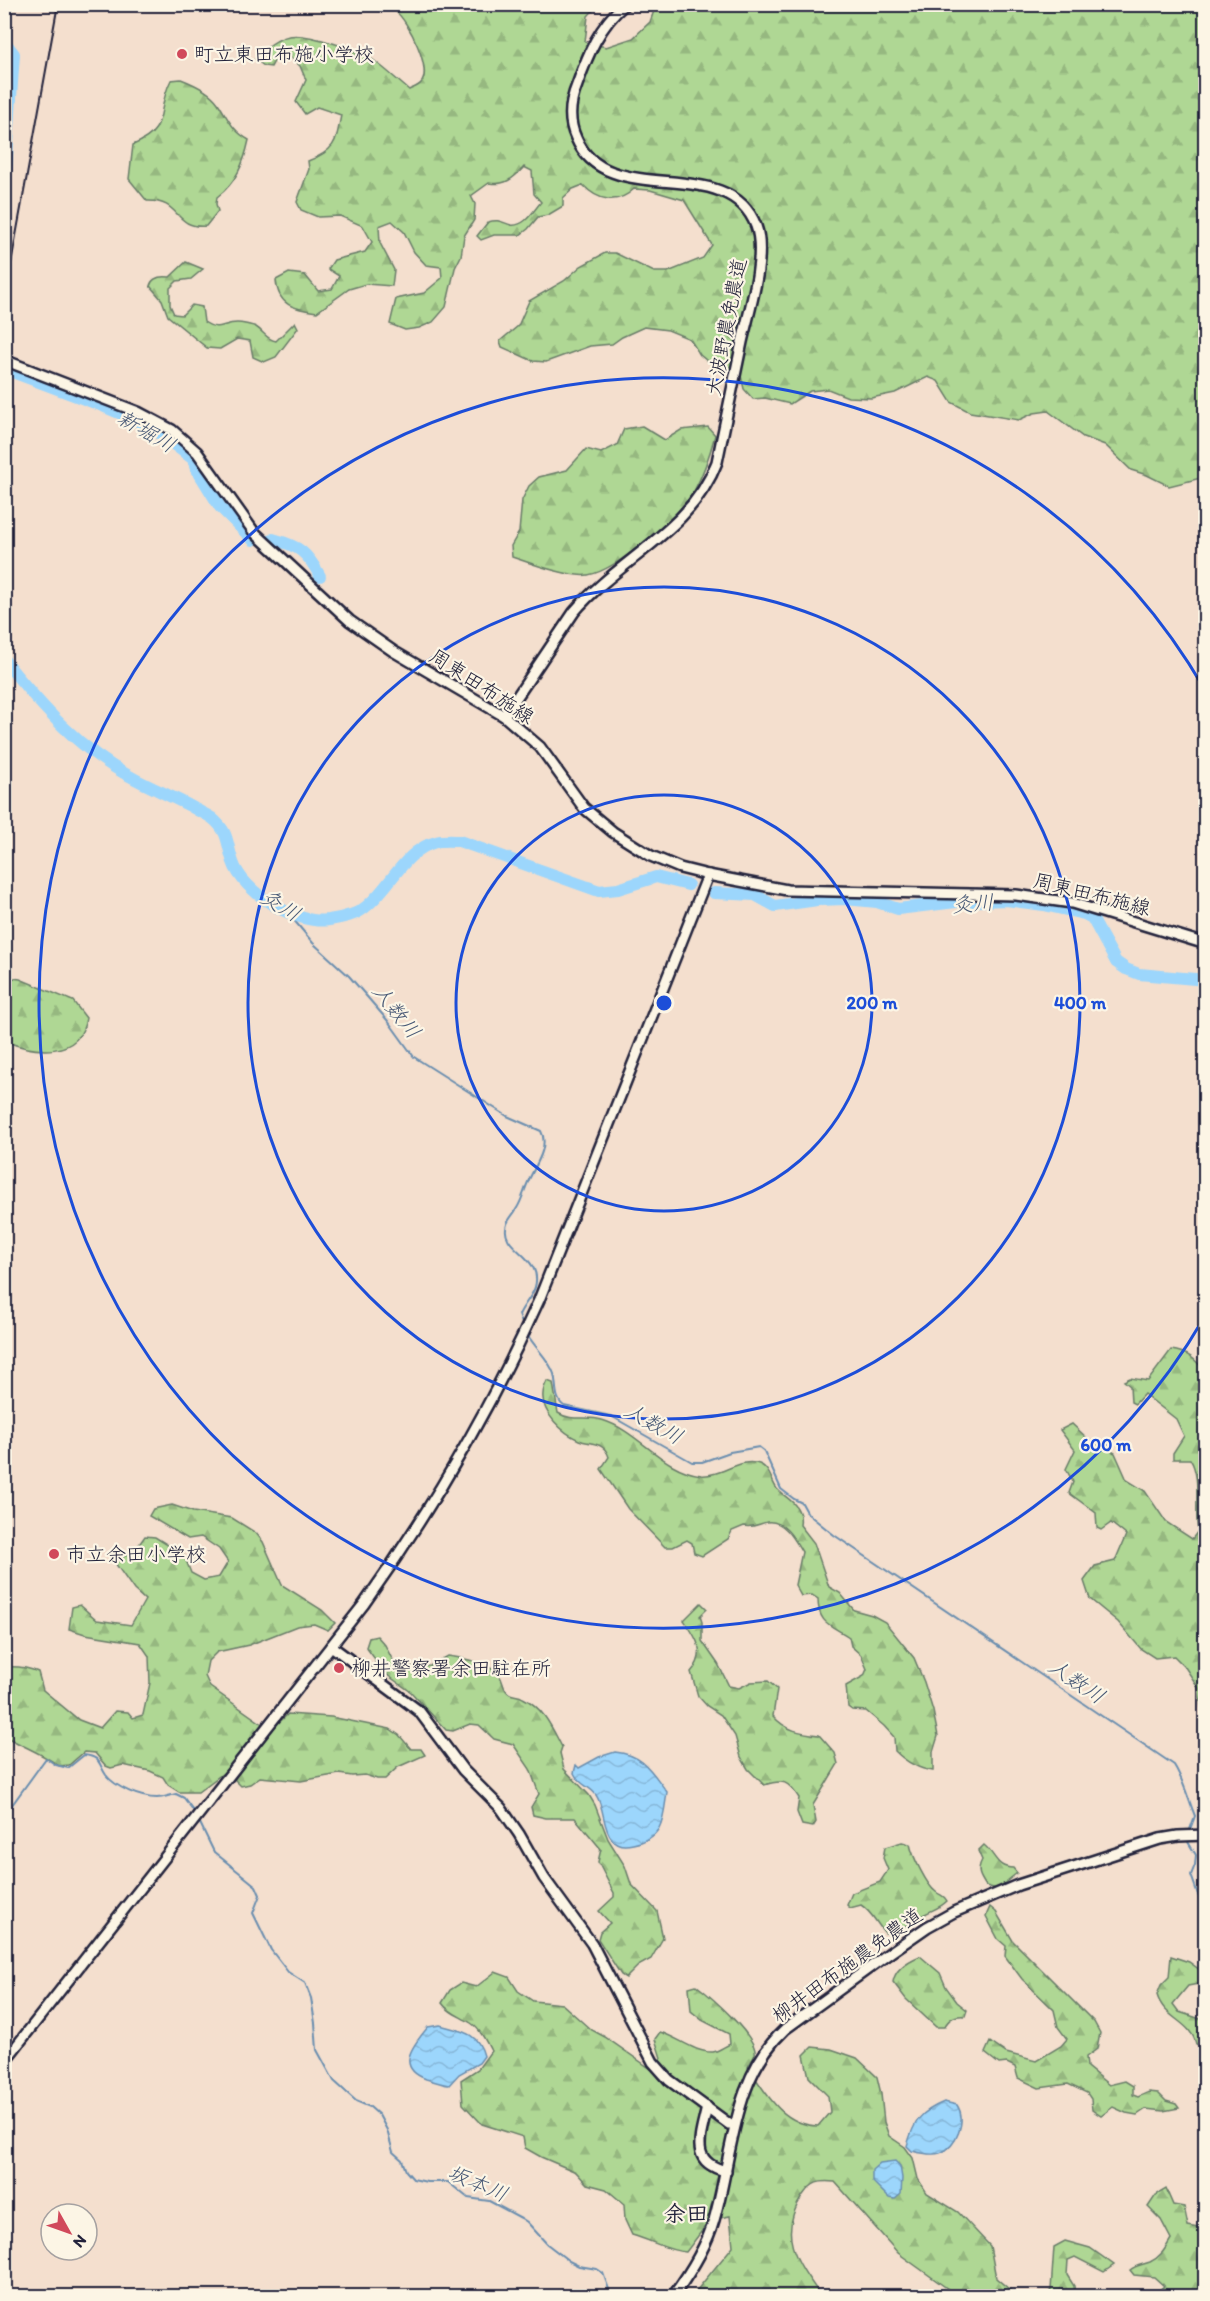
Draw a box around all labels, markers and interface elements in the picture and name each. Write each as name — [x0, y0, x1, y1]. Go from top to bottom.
place label: 町立東田布施小学校 — [194, 42, 374, 66]
marker: 町立東田布施小学校 — [175, 47, 189, 61]
street label: 大波野農免農道 — [701, 256, 751, 398]
water label: 新堀川 — [113, 404, 181, 458]
street label: 周東田布施線 — [425, 643, 539, 729]
street label: 周東田布施線 — [1031, 868, 1153, 920]
water label: 灸川 — [257, 883, 305, 927]
water label: 灸川 — [951, 889, 995, 917]
water label: 人数川 — [367, 979, 427, 1043]
text: 200 m — [847, 992, 898, 1014]
text: 400 m — [1054, 992, 1107, 1014]
centre of rings — [654, 993, 674, 1013]
water label: 人数川 — [620, 1397, 688, 1449]
text: 600 m — [1081, 1434, 1132, 1456]
place label: 市立余田小学校 — [66, 1542, 206, 1566]
marker: 市立余田小学校 — [47, 1547, 61, 1561]
water label: 人数川 — [1044, 1653, 1110, 1709]
place label: 柳井警察署余田駐在所 — [351, 1656, 551, 1680]
marker: 柳井警察署余田駐在所 — [332, 1661, 346, 1675]
street label: 柳井田布施農免農道 — [767, 1902, 927, 2028]
water label: 坂本川 — [444, 2159, 512, 2207]
district label: 余田 — [664, 2200, 708, 2227]
north arrow — [39, 2202, 99, 2262]
text: N — [69, 2231, 91, 2252]

